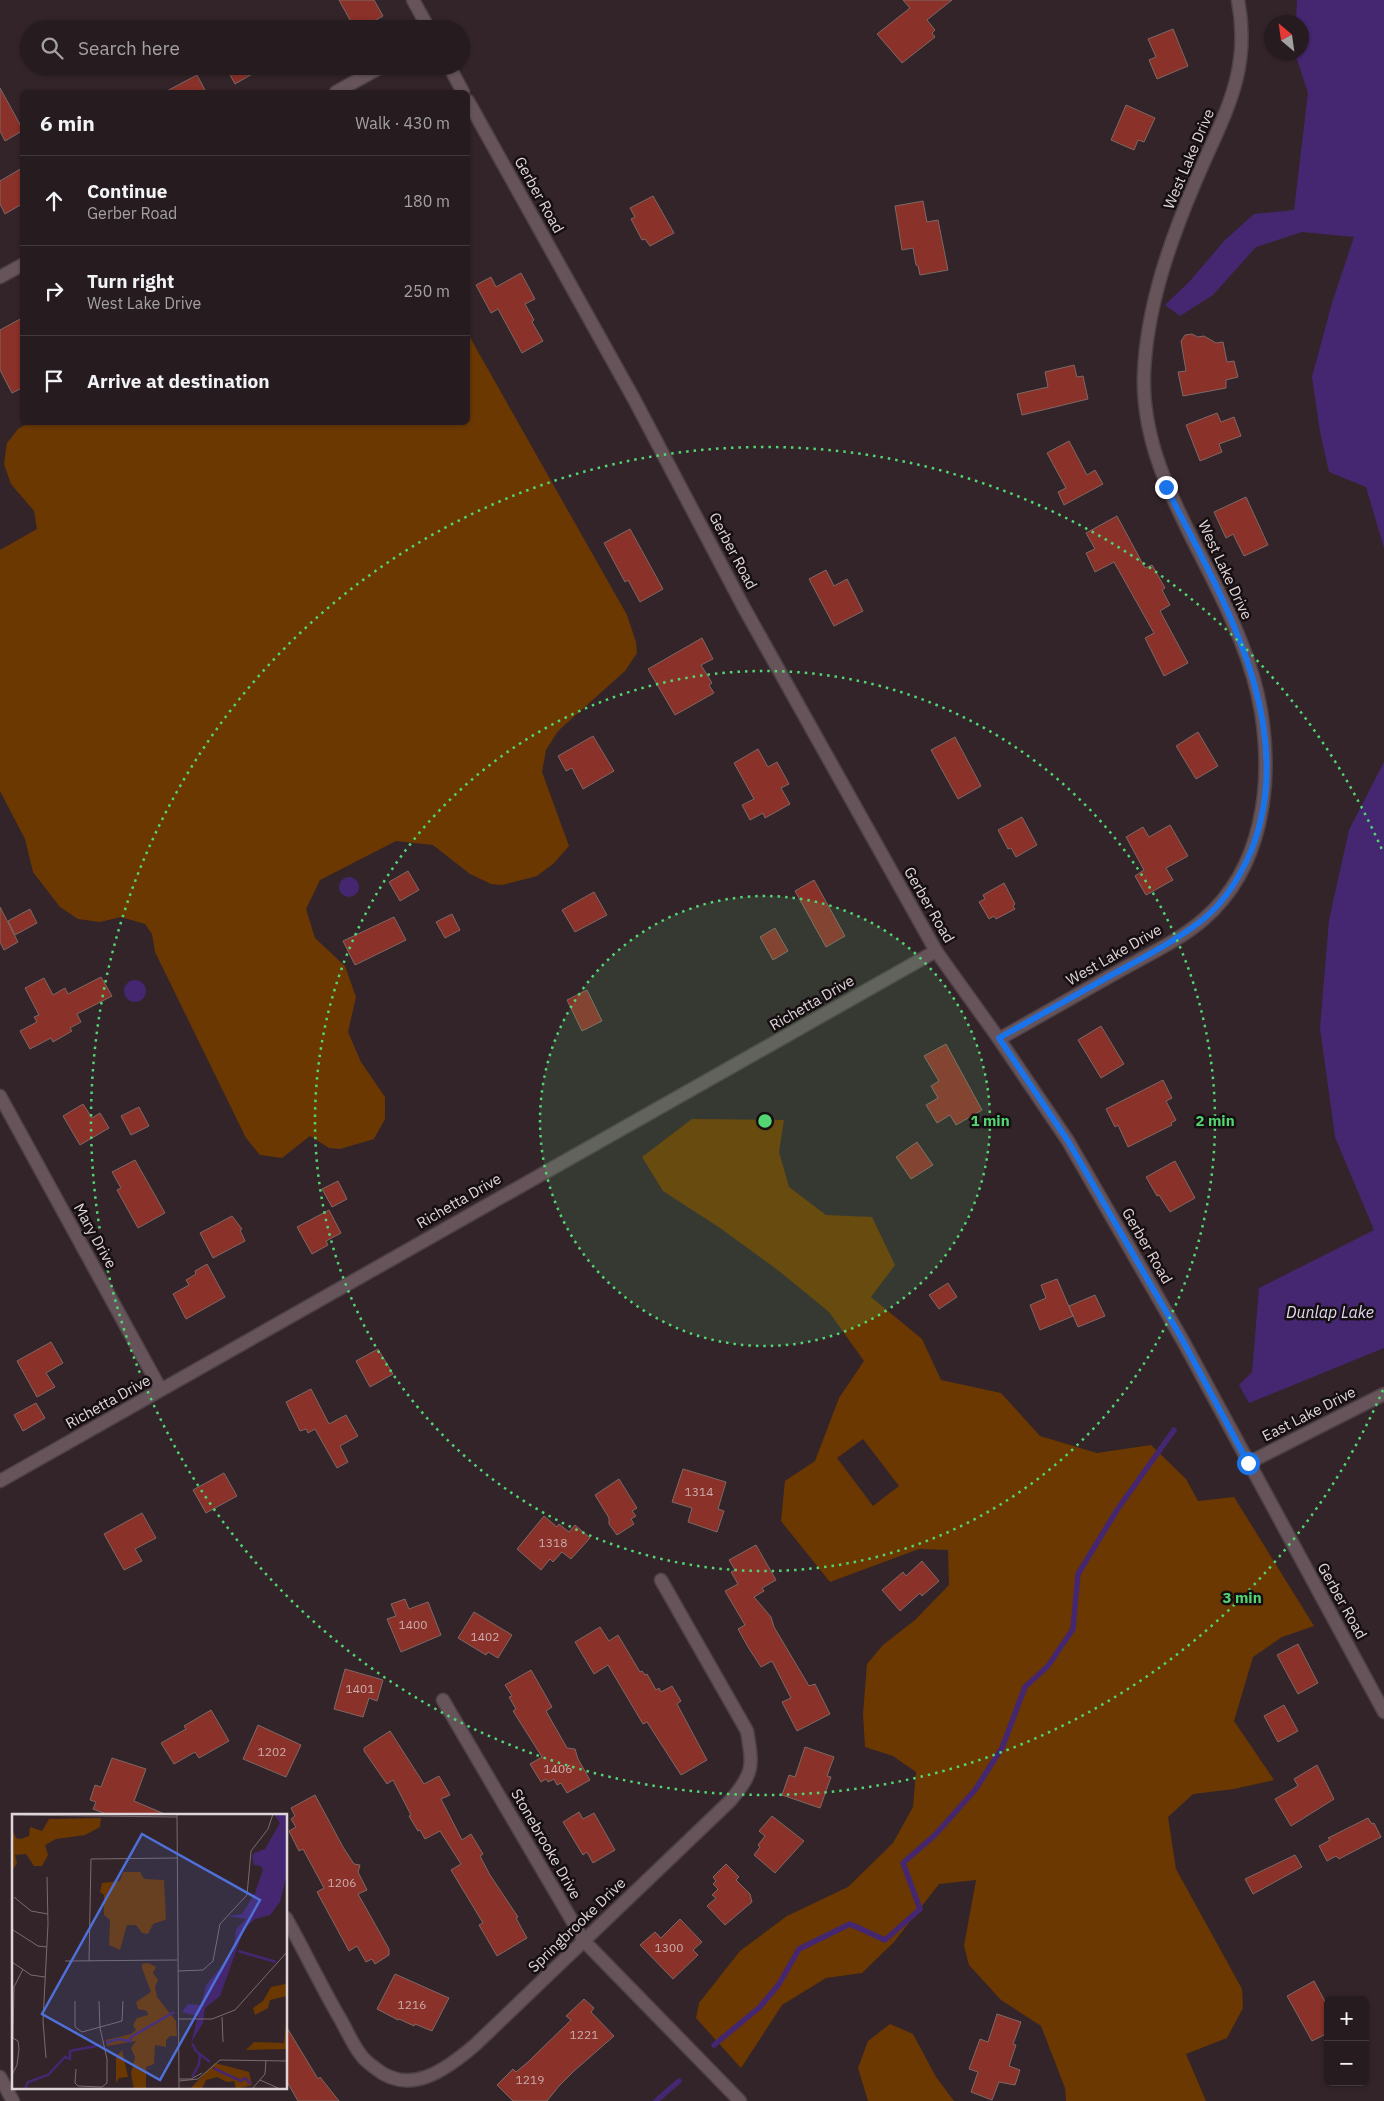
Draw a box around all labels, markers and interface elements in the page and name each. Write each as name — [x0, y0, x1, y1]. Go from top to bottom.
north arrow — [1264, 15, 1309, 60]
search box — [20, 20, 470, 75]
icon: search — [38, 34, 66, 62]
text: Search here — [78, 36, 180, 60]
street label: West Lake Drive — [1159, 106, 1218, 212]
text: 6 min — [40, 109, 95, 137]
text: Walk · 430 m — [355, 113, 450, 133]
street label: Gerber Road — [511, 153, 568, 236]
text: Continue — [87, 179, 167, 203]
icon: ahead — [40, 187, 68, 215]
text: 180 m — [403, 191, 450, 211]
text: Gerber Road — [87, 203, 177, 223]
text: Turn right — [87, 269, 174, 293]
icon: right — [40, 277, 68, 305]
text: 250 m — [403, 281, 450, 301]
text: West Lake Drive — [87, 293, 201, 313]
icon: arrive — [40, 367, 68, 395]
text: Arrive at destination — [87, 369, 270, 393]
route end — [1155, 476, 1178, 499]
street label: Gerber Road — [705, 509, 762, 593]
street label: West Lake Drive — [1194, 517, 1257, 622]
street label: Gerber Road — [900, 863, 959, 946]
street label: West Lake Drive — [1063, 920, 1165, 990]
street label: Richetta Drive — [766, 971, 857, 1034]
text: 1 min — [970, 1111, 1010, 1130]
text: 2 min — [1195, 1111, 1235, 1130]
centre of rings — [756, 1112, 774, 1130]
street label: Richetta Drive — [413, 1169, 504, 1232]
street label: Mary Drive — [70, 1200, 121, 1272]
street label: Gerber Road — [1118, 1204, 1177, 1287]
water label: Dunlap Lake — [1286, 1302, 1374, 1322]
street label: Richetta Drive — [62, 1370, 154, 1433]
street label: East Lake Drive — [1259, 1382, 1359, 1445]
route start — [1237, 1452, 1260, 1475]
house number: 1314 — [685, 1484, 713, 1499]
house number: 1318 — [539, 1535, 567, 1550]
street label: Gerber Road — [1314, 1559, 1371, 1642]
text: 3 min — [1222, 1588, 1262, 1607]
house number: 1400 — [399, 1617, 427, 1632]
house number: 1402 — [471, 1629, 499, 1644]
house number: 1401 — [346, 1681, 374, 1696]
house number: 1202 — [258, 1744, 286, 1759]
house number: 1406 — [544, 1761, 572, 1776]
street label: Stonebrooke Drive — [507, 1785, 586, 1902]
inset map — [12, 1814, 288, 2088]
street label: Springbrooke Drive — [524, 1873, 629, 1976]
house number: 1206 — [328, 1875, 356, 1890]
house number: 1300 — [655, 1940, 683, 1955]
map controls — [1324, 1996, 1369, 2086]
button: + — [1324, 1996, 1369, 2041]
house number: 1216 — [398, 1997, 426, 2012]
house number: 1221 — [570, 2027, 598, 2042]
button: − — [1324, 2041, 1369, 2086]
house number: 1219 — [516, 2072, 544, 2087]

